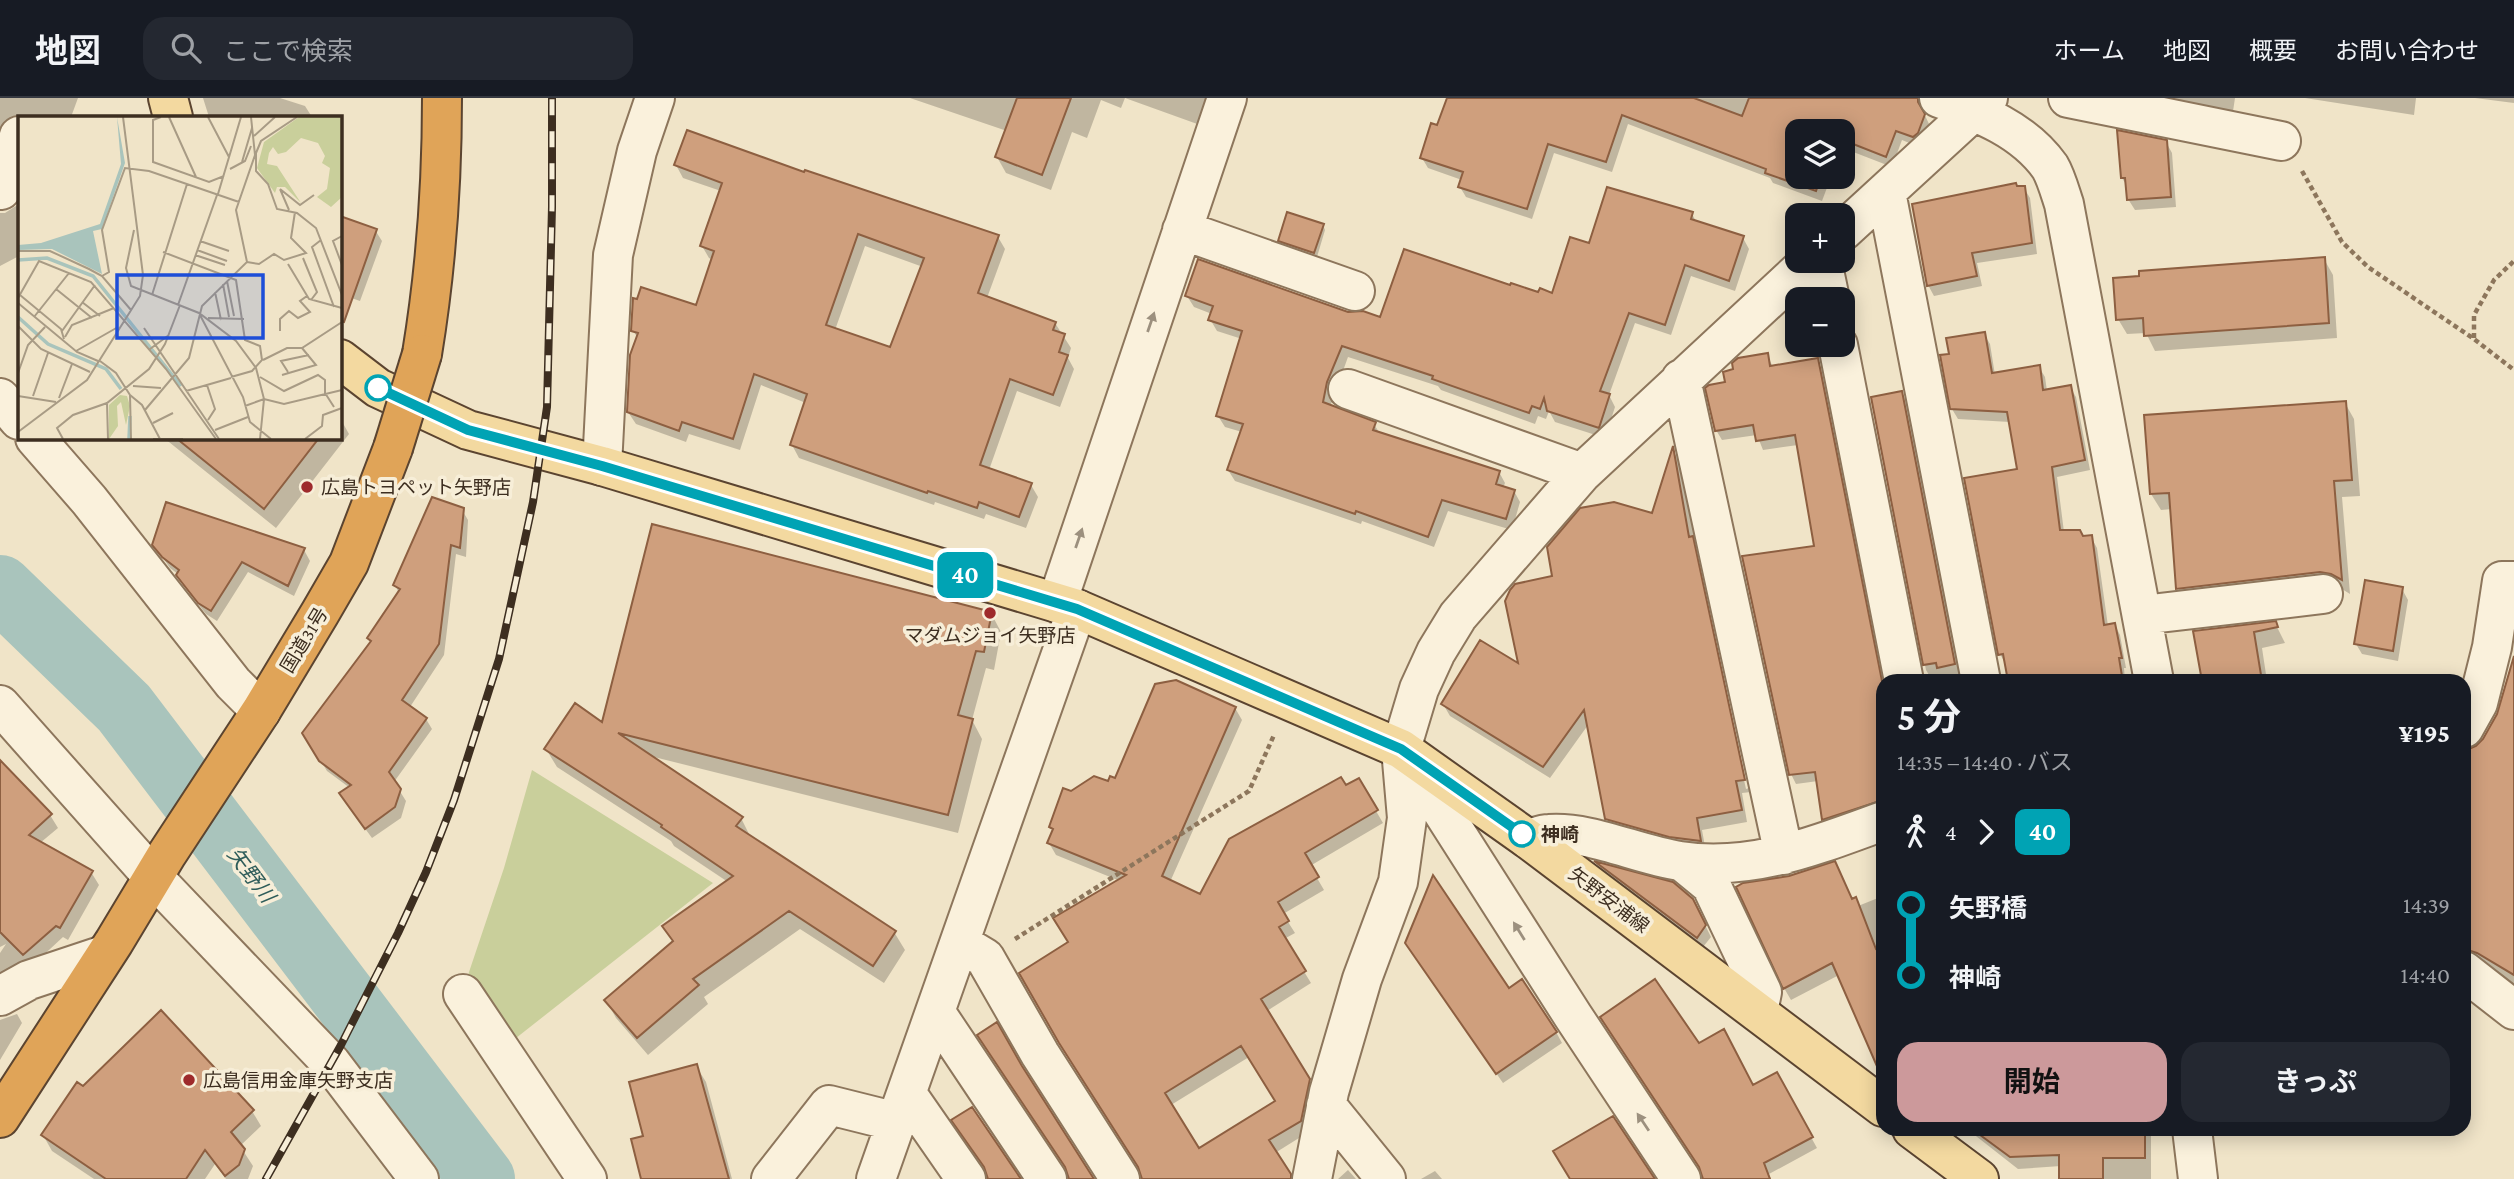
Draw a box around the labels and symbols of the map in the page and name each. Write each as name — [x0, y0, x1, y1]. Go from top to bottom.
inset map — [18, 116, 341, 439]
one-way arrow — [1146, 312, 1157, 333]
unlabelled marker — [365, 375, 391, 401]
place label: 広島トヨペット矢野店 — [321, 477, 511, 498]
marker: 広島トヨペット矢野店 — [299, 479, 315, 495]
one-way arrow — [1074, 527, 1085, 548]
line badge: 40 — [934, 552, 996, 598]
street label: 国道31号 — [276, 604, 332, 676]
marker: マダムジョイ矢野店 — [982, 605, 998, 621]
place label: マダムジョイ矢野店 — [904, 625, 1076, 646]
marker: 神崎 — [1509, 821, 1535, 847]
place label: 神崎 — [1541, 824, 1579, 845]
water label: 矢野川 — [222, 843, 281, 909]
street label: 矢野安浦線 — [1565, 863, 1653, 937]
one-way arrow — [1513, 922, 1526, 941]
place label: 広島信用金庫矢野支店 — [203, 1070, 393, 1091]
marker: 広島信用金庫矢野支店 — [181, 1072, 197, 1088]
one-way arrow — [1637, 1112, 1650, 1132]

